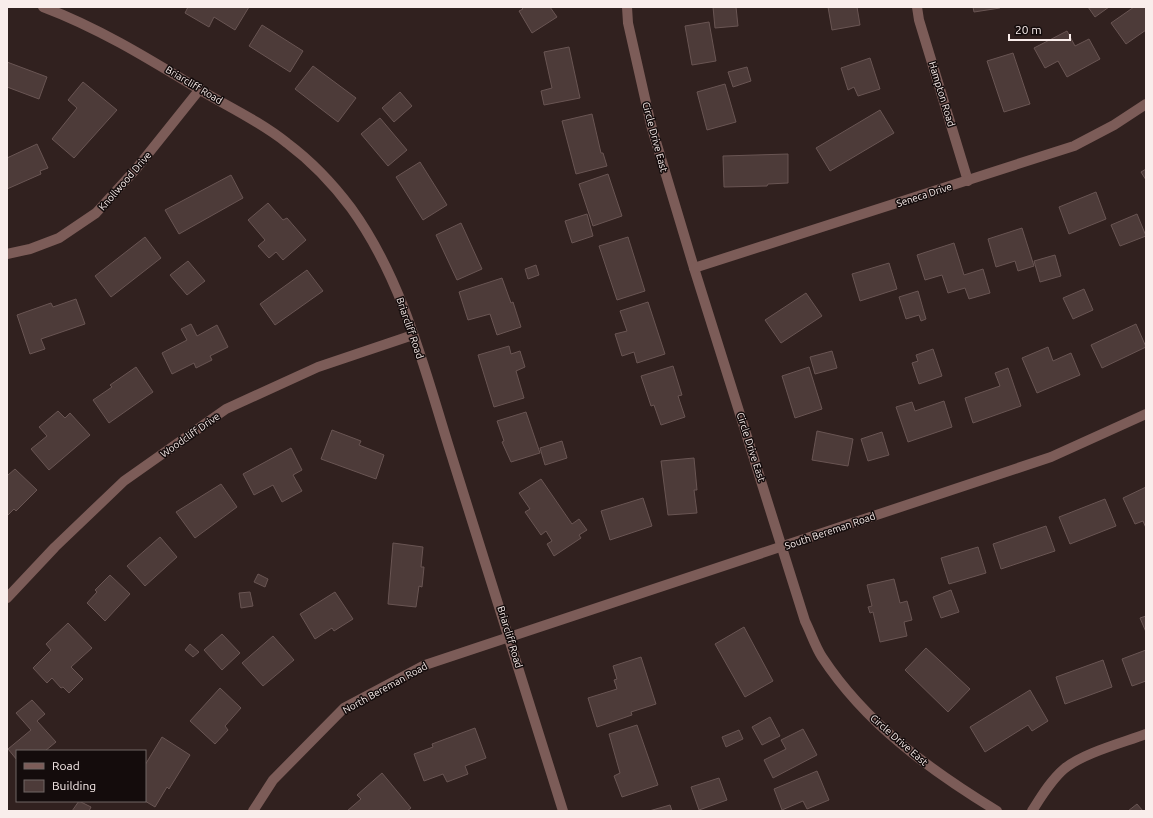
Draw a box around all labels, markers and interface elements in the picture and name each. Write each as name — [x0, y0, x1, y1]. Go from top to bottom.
scale bar — [1009, 16, 1070, 42]
text: 20 m — [1015, 23, 1042, 36]
street label: Hampton Road — [927, 60, 957, 128]
street label: Briarcliff Road — [164, 64, 224, 106]
street label: Circle Drive East — [640, 101, 670, 173]
street label: Knollwood Drive — [97, 149, 153, 213]
street label: Seneca Drive — [895, 181, 953, 209]
street label: Briarcliff Road — [394, 296, 426, 360]
street label: Woodcliff Drive — [158, 410, 222, 460]
street label: Circle Drive East — [735, 411, 767, 483]
street label: South Bereman Road — [783, 510, 877, 552]
street label: Briarcliff Road — [495, 605, 525, 669]
street label: North Bereman Road — [341, 660, 429, 716]
street label: Circle Drive East — [868, 712, 930, 768]
legend — [16, 750, 146, 802]
text: Road — [52, 759, 80, 772]
text: Building — [52, 779, 96, 792]

